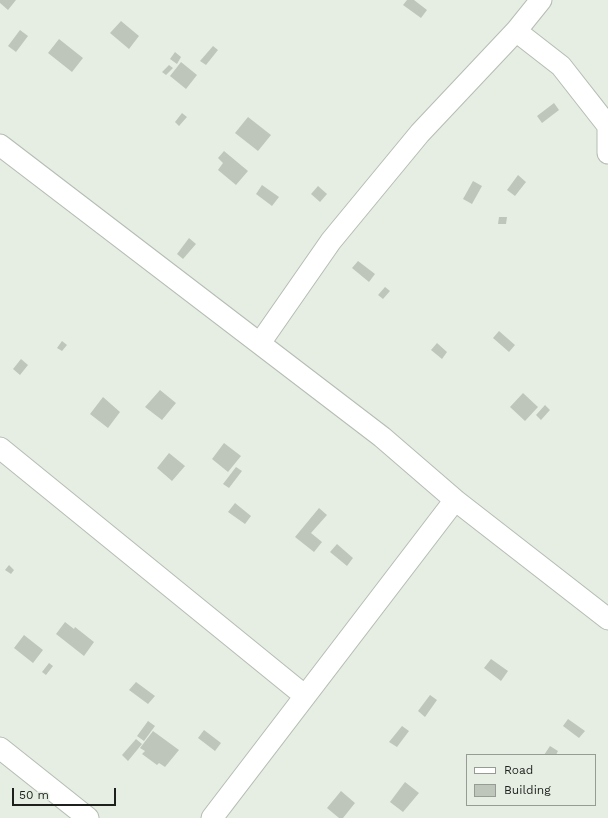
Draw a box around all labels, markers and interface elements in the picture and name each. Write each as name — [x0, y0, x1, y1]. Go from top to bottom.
legend — [466, 754, 596, 806]
text: Road — [504, 763, 533, 777]
scale bar — [14, 780, 118, 806]
text: Building — [504, 783, 551, 797]
text: 50 m — [19, 788, 49, 802]

